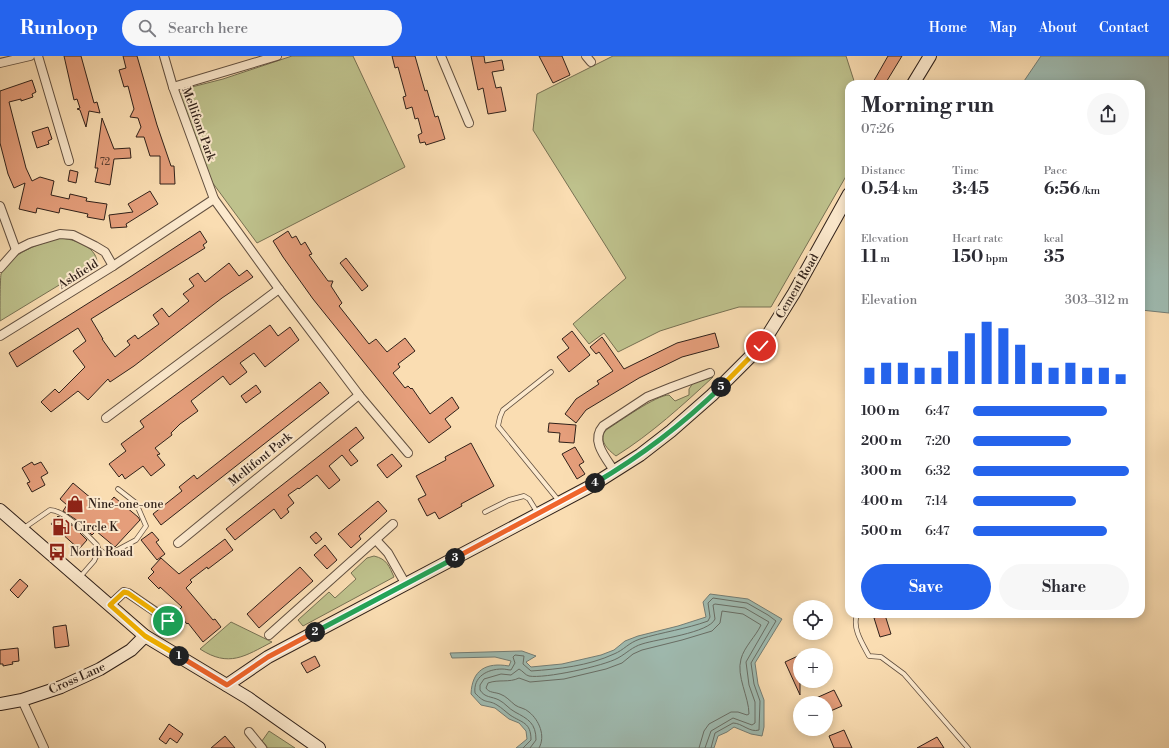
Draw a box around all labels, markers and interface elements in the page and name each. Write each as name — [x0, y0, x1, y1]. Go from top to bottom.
search box — [122, 10, 402, 46]
text: Runloop — [20, 16, 98, 40]
icon: search — [136, 17, 158, 39]
text: Search here — [168, 19, 248, 38]
text: Home — [929, 19, 967, 37]
text: Map — [989, 19, 1017, 37]
text: About — [1039, 19, 1077, 37]
text: Contact — [1099, 19, 1149, 37]
street label: Mellifont Park — [178, 85, 219, 164]
text: Morning run — [861, 92, 994, 119]
button: share — [1087, 93, 1129, 135]
text: 07:26 — [861, 121, 894, 137]
house number: 72 — [100, 156, 111, 168]
text: Distance — [861, 164, 905, 178]
text: Time — [952, 164, 979, 178]
text: Pace — [1044, 164, 1067, 178]
text: 0.54 — [861, 178, 900, 200]
text: 3:45 — [952, 178, 989, 200]
text: 6:56 — [1044, 178, 1080, 200]
text: km — [900, 184, 918, 198]
text: /km — [1080, 184, 1100, 198]
text: Elevation — [861, 232, 909, 246]
text: Heart rate — [952, 232, 1003, 246]
text: kcal — [1044, 232, 1064, 246]
text: 11 — [861, 246, 878, 268]
text: 150 — [952, 246, 983, 268]
text: 35 — [1044, 246, 1064, 268]
street label: Cement Road — [773, 251, 822, 321]
text: m — [878, 252, 890, 266]
text: bpm — [983, 252, 1008, 266]
street label: Ashfield — [55, 256, 101, 293]
text: Elevation — [861, 292, 917, 308]
text: 303–312 m — [1065, 292, 1129, 308]
pin — [744, 329, 778, 363]
icon: check — [750, 335, 772, 357]
pin: 5 — [711, 377, 731, 397]
text: 5 — [718, 380, 724, 394]
text: 100 m — [861, 403, 900, 419]
text: 6:47 — [925, 403, 950, 419]
street label: Mellifont Park — [226, 429, 296, 490]
text: 200 m — [861, 433, 902, 449]
text: 7:20 — [925, 433, 951, 449]
text: 300 m — [861, 463, 902, 479]
text: 6:32 — [925, 463, 950, 479]
pin: 4 — [585, 473, 605, 493]
text: 4 — [591, 476, 599, 490]
text: 400 m — [861, 493, 903, 509]
text: 7:14 — [925, 493, 947, 509]
shop icon: Nine-one-one — [65, 494, 85, 514]
place label: Nine-one-one — [88, 497, 164, 512]
fuel station icon: Circle K — [51, 517, 71, 537]
place label: Circle K — [74, 520, 119, 535]
text: 500 m — [861, 523, 902, 539]
text: 6:47 — [925, 523, 950, 539]
bus stop icon: North Road — [47, 542, 67, 562]
place label: North Road — [70, 545, 133, 560]
pin: 3 — [445, 548, 465, 568]
text: 3 — [452, 551, 458, 565]
button: Save — [861, 564, 991, 610]
button: Share — [999, 564, 1129, 610]
map controls — [793, 600, 833, 736]
button: locate — [793, 600, 833, 640]
pin — [151, 604, 185, 638]
icon: arrive — [157, 610, 179, 632]
pin: 2 — [305, 622, 325, 642]
text: 2 — [312, 625, 318, 639]
pin: 1 — [169, 646, 189, 666]
button: + — [793, 648, 833, 688]
text: 1 — [176, 649, 182, 663]
street label: Cross Lane — [47, 659, 108, 698]
button: − — [793, 696, 833, 736]

